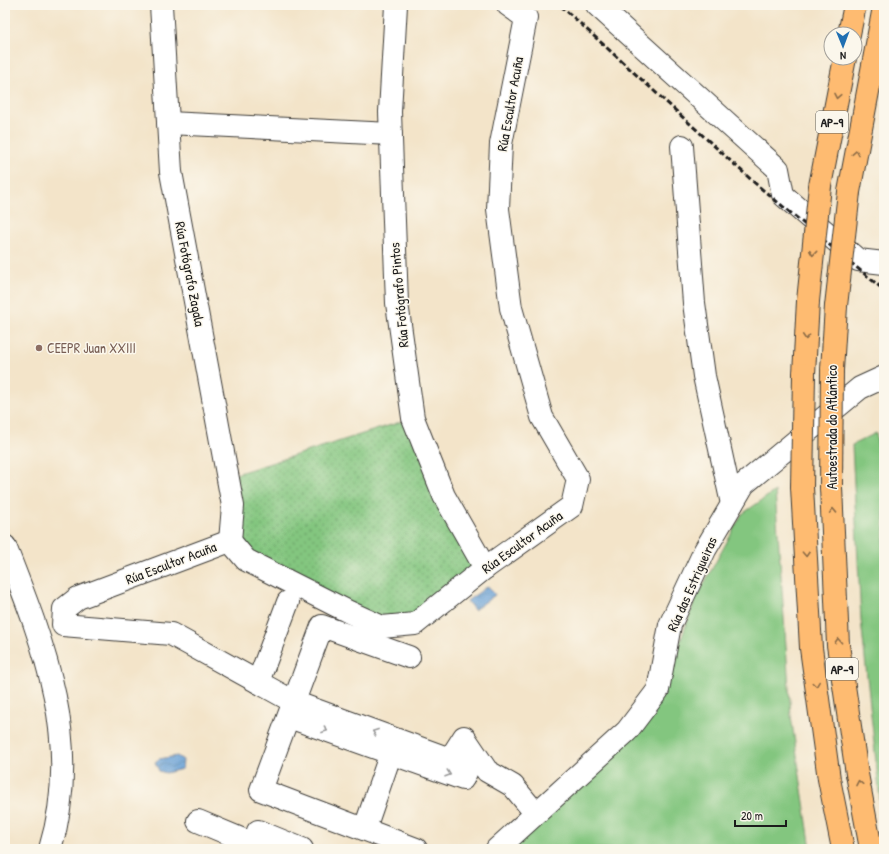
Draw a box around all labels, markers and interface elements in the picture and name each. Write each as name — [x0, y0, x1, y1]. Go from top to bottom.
north arrow — [823, 26, 863, 66]
text: N — [840, 49, 846, 63]
street label: Rúa Escultor Acuña — [492, 55, 527, 153]
one-way arrow — [834, 93, 842, 99]
road number: AP-9 — [816, 111, 848, 133]
one-way arrow — [851, 150, 860, 157]
street label: Rúa Fotógrafo Zagala — [170, 220, 210, 329]
street label: Rúa Fotógrafo Pintos — [384, 242, 414, 348]
one-way arrow — [809, 250, 818, 256]
one-way arrow — [802, 334, 811, 340]
place label: CEEPR Juan XXIII — [47, 338, 136, 357]
marker: CEEPR Juan XXIII — [34, 343, 44, 353]
street label: Autoestrada do Atlántico — [822, 365, 841, 489]
street label: Rúa Escultor Acuña — [477, 505, 566, 577]
one-way arrow — [828, 508, 837, 514]
street label: Rúa das Estrigueiras — [662, 533, 722, 635]
street label: Rúa Escultor Acuña — [123, 536, 219, 589]
one-way arrow — [802, 551, 811, 557]
one-way arrow — [834, 638, 843, 644]
road number: AP-9 — [826, 658, 858, 680]
one-way arrow — [811, 681, 820, 687]
one-way arrow — [322, 725, 329, 734]
one-way arrow — [371, 728, 378, 737]
one-way arrow — [444, 769, 451, 777]
one-way arrow — [855, 780, 863, 786]
scale bar — [735, 802, 786, 828]
text: 20 m — [741, 807, 763, 824]

